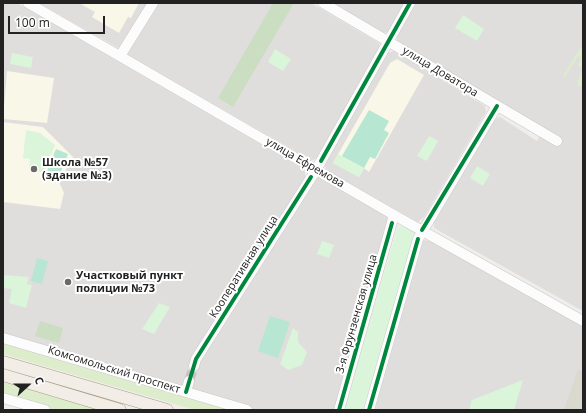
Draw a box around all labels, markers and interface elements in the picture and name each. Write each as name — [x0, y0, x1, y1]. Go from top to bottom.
scale bar — [10, 8, 107, 34]
text: 100 m — [15, 14, 50, 31]
street label: улица Доватора — [400, 44, 480, 100]
street label: улица Ефремова — [263, 135, 347, 191]
place label: Школа №57 (здание №3) — [42, 156, 112, 182]
marker: Школа №57 (здание №3) — [29, 164, 39, 174]
street label: Кооперативная улица — [207, 213, 281, 321]
street label: 3-я Фрунзенская улица — [334, 253, 380, 375]
place label: Участковый пункт полиции №73 — [76, 269, 183, 295]
marker: Участковый пункт полиции №73 — [63, 277, 73, 287]
street label: Комсомольский проспект — [46, 344, 182, 396]
north arrow — [8, 365, 48, 405]
text: С — [31, 375, 48, 386]

